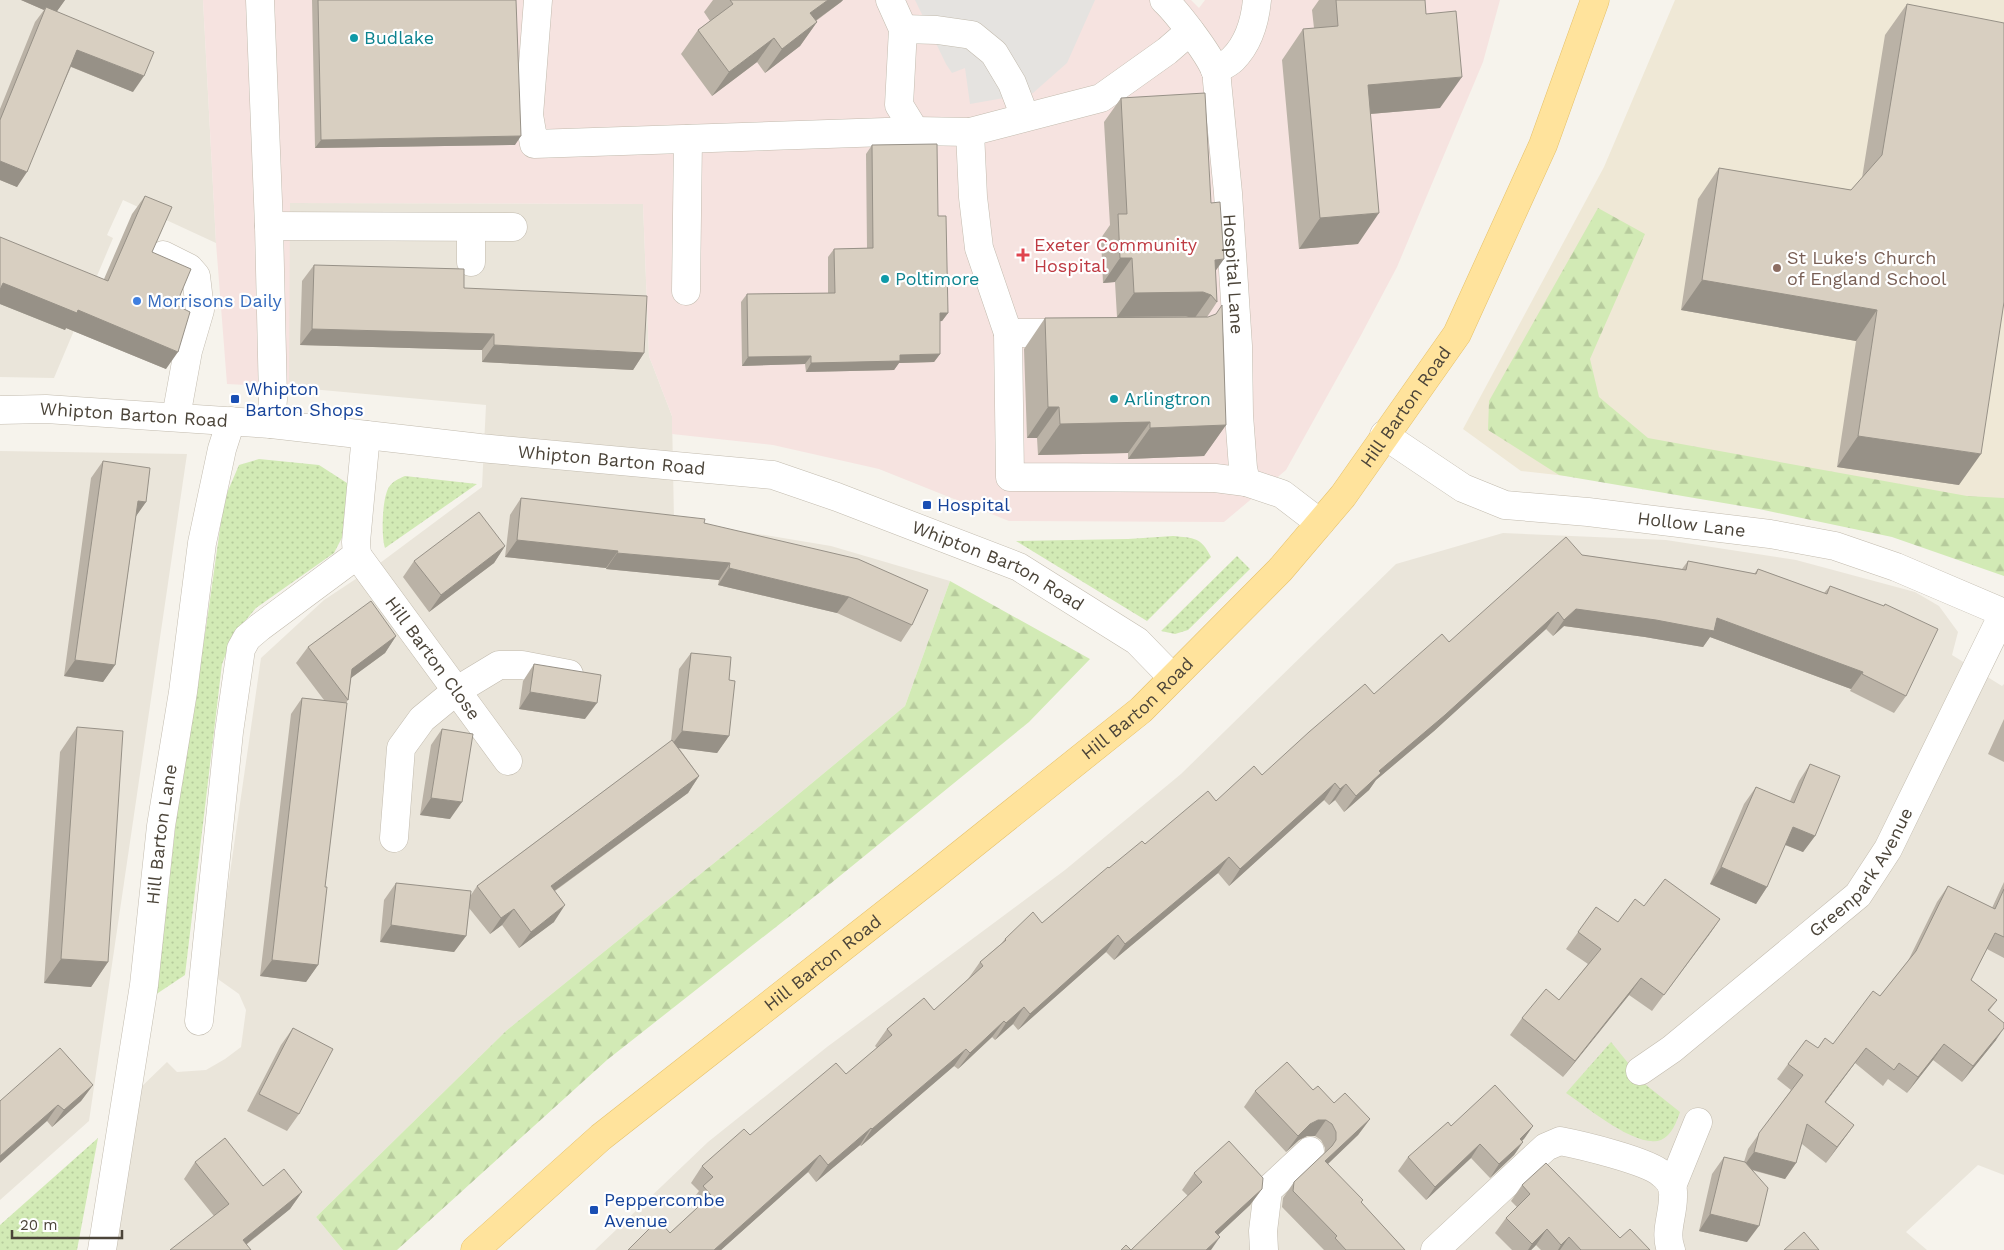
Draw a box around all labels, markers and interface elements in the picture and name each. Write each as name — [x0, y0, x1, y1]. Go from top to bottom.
place label: Budlake — [364, 27, 434, 48]
marker: Budlake — [348, 32, 360, 44]
street label: Hospital Lane — [1219, 213, 1248, 335]
place label: Exeter Community Hospital — [1034, 234, 1198, 276]
place label: St Luke's Church of England School — [1787, 247, 1947, 289]
marker: Exeter Community Hospital — [1016, 248, 1030, 262]
marker: St Luke's Church of England School — [1771, 262, 1783, 274]
place label: Poltimore — [895, 268, 980, 289]
marker: Poltimore — [879, 273, 891, 285]
place label: Morrisons Daily — [147, 290, 283, 311]
marker: Morrisons Daily — [131, 295, 143, 307]
street label: Hill Barton Road — [1356, 342, 1455, 471]
place label: Whipton Barton Shops — [245, 378, 364, 420]
place label: Arlingtron — [1124, 388, 1211, 409]
marker: Whipton Barton Shops — [229, 393, 241, 405]
marker: Arlingtron — [1108, 393, 1120, 405]
street label: Whipton Barton Road — [39, 398, 229, 431]
street label: Whipton Barton Road — [517, 441, 706, 479]
place label: Hospital — [937, 494, 1010, 515]
marker: Hospital — [921, 499, 933, 511]
street label: Hollow Lane — [1636, 507, 1747, 541]
street label: Whipton Barton Road — [909, 516, 1088, 615]
street label: Hill Barton Close — [381, 592, 485, 724]
street label: Hill Barton Road — [1077, 653, 1197, 764]
street label: Hill Barton Lane — [142, 763, 181, 906]
street label: Greenpark Avenue — [1805, 804, 1917, 941]
street label: Hill Barton Road — [760, 910, 885, 1015]
place label: Peppercombe Avenue — [604, 1189, 725, 1231]
marker: Peppercombe Avenue — [588, 1204, 600, 1216]
scale bar — [12, 1208, 122, 1240]
text: 20 m — [20, 1216, 58, 1234]

